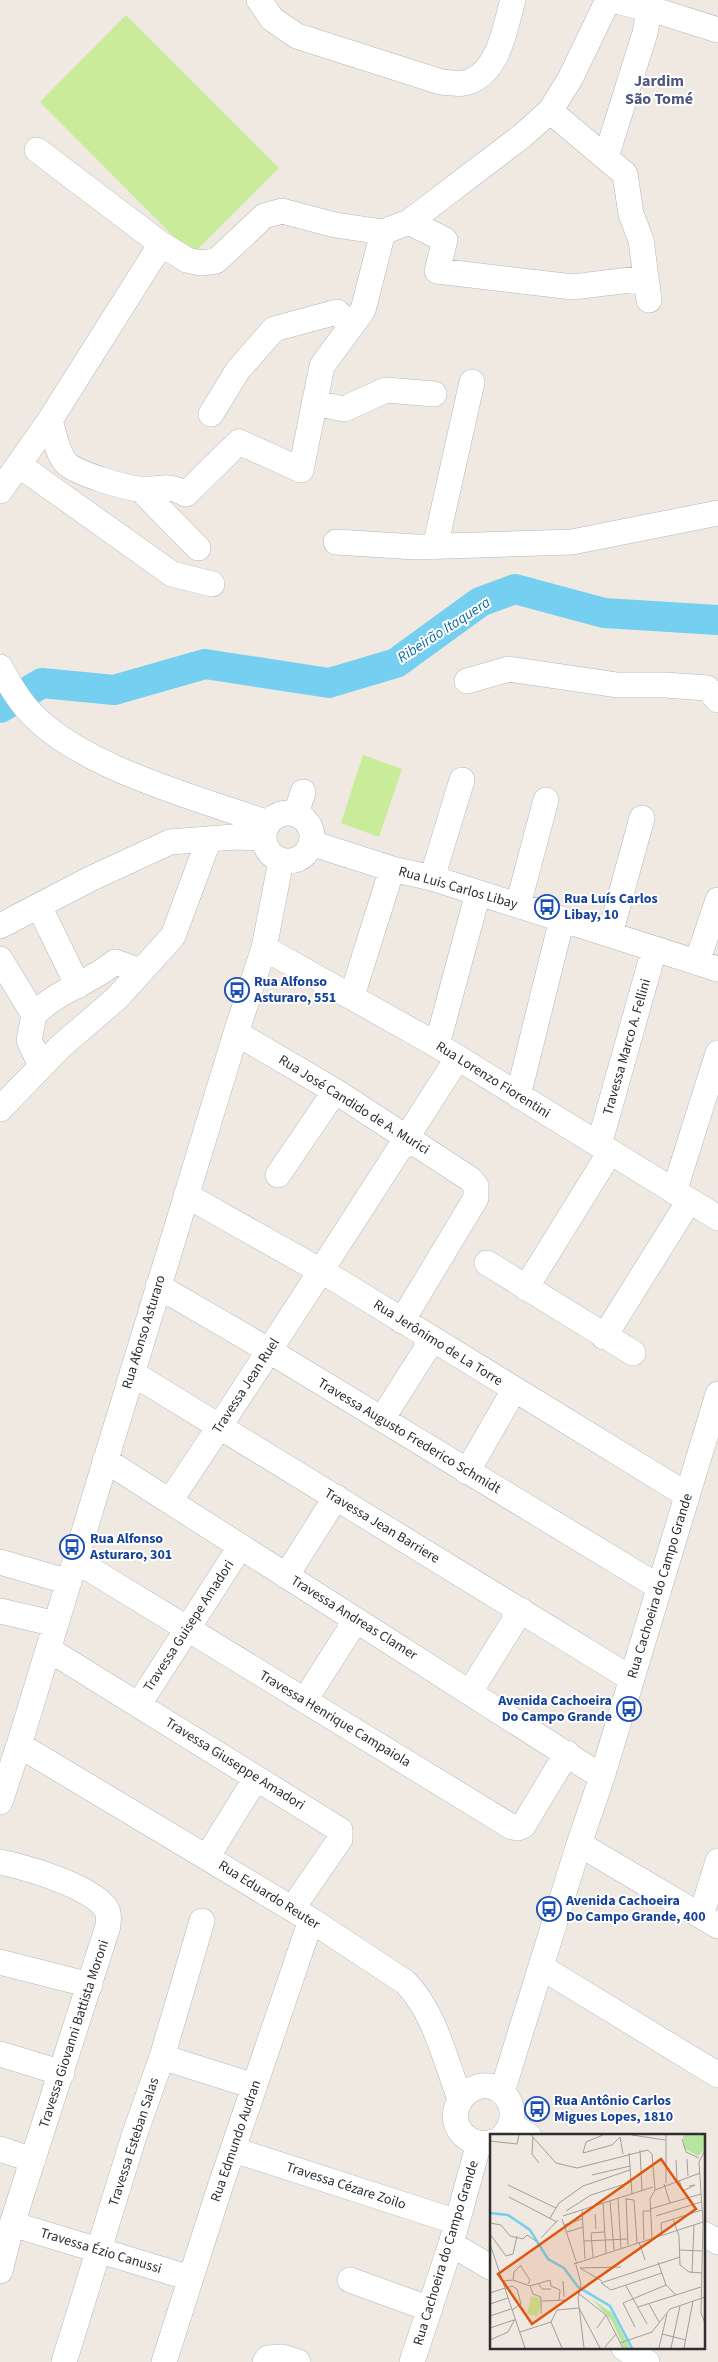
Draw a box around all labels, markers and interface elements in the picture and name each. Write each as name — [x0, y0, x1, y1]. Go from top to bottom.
district label: Jardim São Tomé — [625, 70, 693, 110]
water label: Ribeirão Itaquera — [393, 592, 495, 668]
street label: Rua Luis Carlos Libay — [396, 861, 520, 915]
place label: Rua Luís Carlos Libay, 10 — [564, 889, 658, 925]
bus stop icon: Rua Luís Carlos Libay, 10 — [534, 894, 560, 920]
place label: Rua Alfonso Asturaro, 551 — [253, 972, 336, 1008]
street label: Travessa Marco A. Fellini — [598, 976, 656, 1118]
bus stop icon: Rua Alfonso Asturaro, 551 — [224, 977, 250, 1003]
street label: Rua Lorenzo Fiorentini — [432, 1037, 554, 1123]
street label: Rua José Candido de A. Murici — [275, 1050, 433, 1160]
street label: Rua Afonso Asturaro — [117, 1273, 171, 1391]
street label: Rua Jerônimo de La Torre — [369, 1295, 507, 1391]
street label: Travessa Jean Ruel — [208, 1334, 285, 1438]
street label: Travessa Augusto Frederico Schmidt — [314, 1373, 505, 1499]
street label: Travessa Jean Barriere — [320, 1484, 444, 1568]
street label: Rua Cachoeira do Campo Grande — [622, 1491, 698, 1681]
place label: Rua Alfonso Asturaro, 301 — [89, 1529, 172, 1565]
bus stop icon: Rua Alfonso Asturaro, 301 — [59, 1534, 85, 1560]
street label: Travessa Guisepe Amadori — [139, 1556, 239, 1696]
street label: Travessa Andreas Clamer — [287, 1571, 421, 1665]
street label: Travessa Henrique Campaiola — [255, 1666, 415, 1772]
place label: Avenida Cachoeira Do Campo Grande — [497, 1691, 612, 1727]
bus stop icon: Avenida Cachoeira Do Campo Grande — [616, 1696, 642, 1722]
street label: Travessa Giuseppe Amadori — [161, 1713, 309, 1815]
street label: Rua Eduardo Reuter — [214, 1856, 324, 1934]
place label: Avenida Cachoeira Do Campo Grande, 400 — [565, 1891, 706, 1927]
bus stop icon: Avenida Cachoeira Do Campo Grande, 400 — [536, 1896, 562, 1922]
street label: Travessa Giovanni Battista Moroni — [34, 1937, 114, 2131]
street label: Travessa Esteban Salas — [104, 2075, 164, 2209]
street label: Rua Edmundo Audran — [206, 2077, 266, 2205]
place label: Rua Antônio Carlos Migues Lopes, 1810 — [554, 2091, 673, 2127]
bus stop icon: Rua Antônio Carlos Migues Lopes, 1810 — [524, 2096, 550, 2122]
inset map — [490, 2134, 706, 2350]
street label: Travessa Cézare Zoilo — [283, 2157, 409, 2215]
street label: Rua Cachoeira do Campo Grande — [408, 2158, 484, 2348]
street label: Travessa Ézio Canussi — [38, 2223, 164, 2279]

